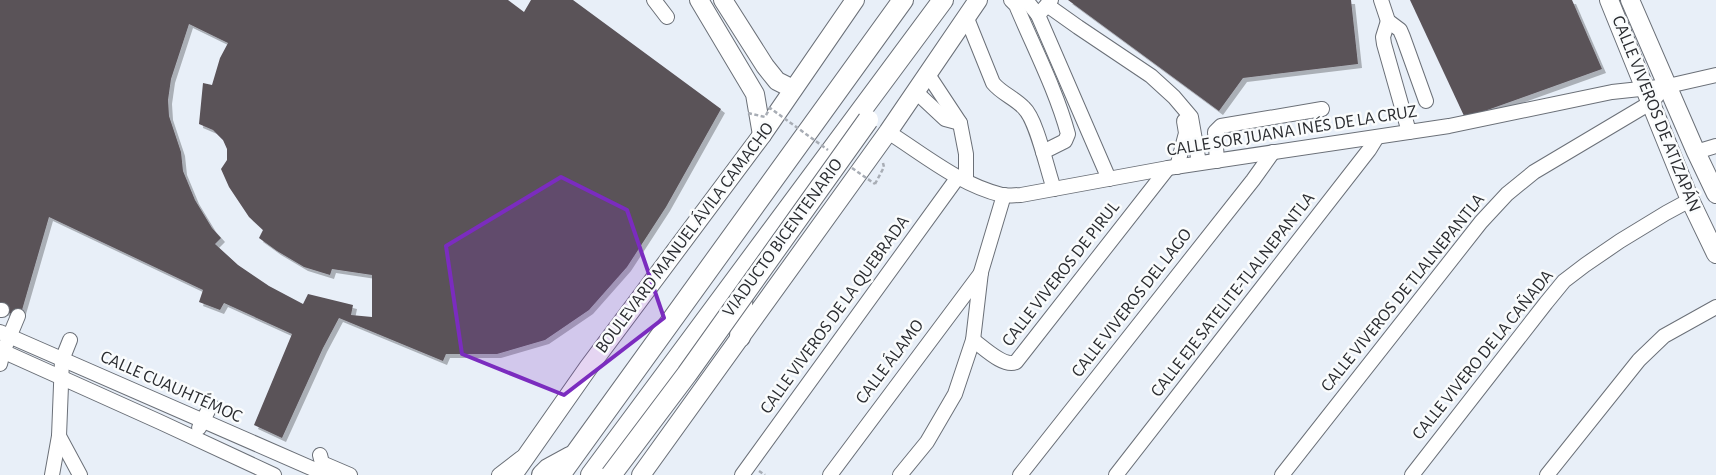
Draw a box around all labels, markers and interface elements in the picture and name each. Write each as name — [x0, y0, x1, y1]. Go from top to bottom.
street label: CALLE VIVEROS DE ATIZAPÁN — [1608, 12, 1706, 215]
street label: CALLE SOR JUANA INÉS DE LA CRUZ — [1165, 99, 1418, 160]
street label: BOULEVARD MANUEL ÁVILA CAMACHO — [590, 118, 777, 357]
street label: VIADUCTO BICENTENARIO — [720, 156, 846, 320]
street label: CALLE EJE SATELITE-TLALNEPANTLA — [1148, 189, 1319, 401]
street label: CALLE VIVEROS DE TLALNEPANTLA — [1318, 190, 1489, 395]
street label: CALLE VIVEROS DE PIRUL — [999, 198, 1123, 350]
street label: CALLE VIVEROS DE LA QUEBRADA — [757, 212, 913, 417]
street label: CALLE VIVEROS DEL LAGO — [1069, 225, 1195, 381]
street label: CALLE VIVERO DE LA CAÑADA — [1407, 264, 1557, 443]
street label: CALLE ÁLAMO — [850, 315, 927, 407]
street label: CALLE CUAUHTÉMOC — [98, 345, 246, 426]

